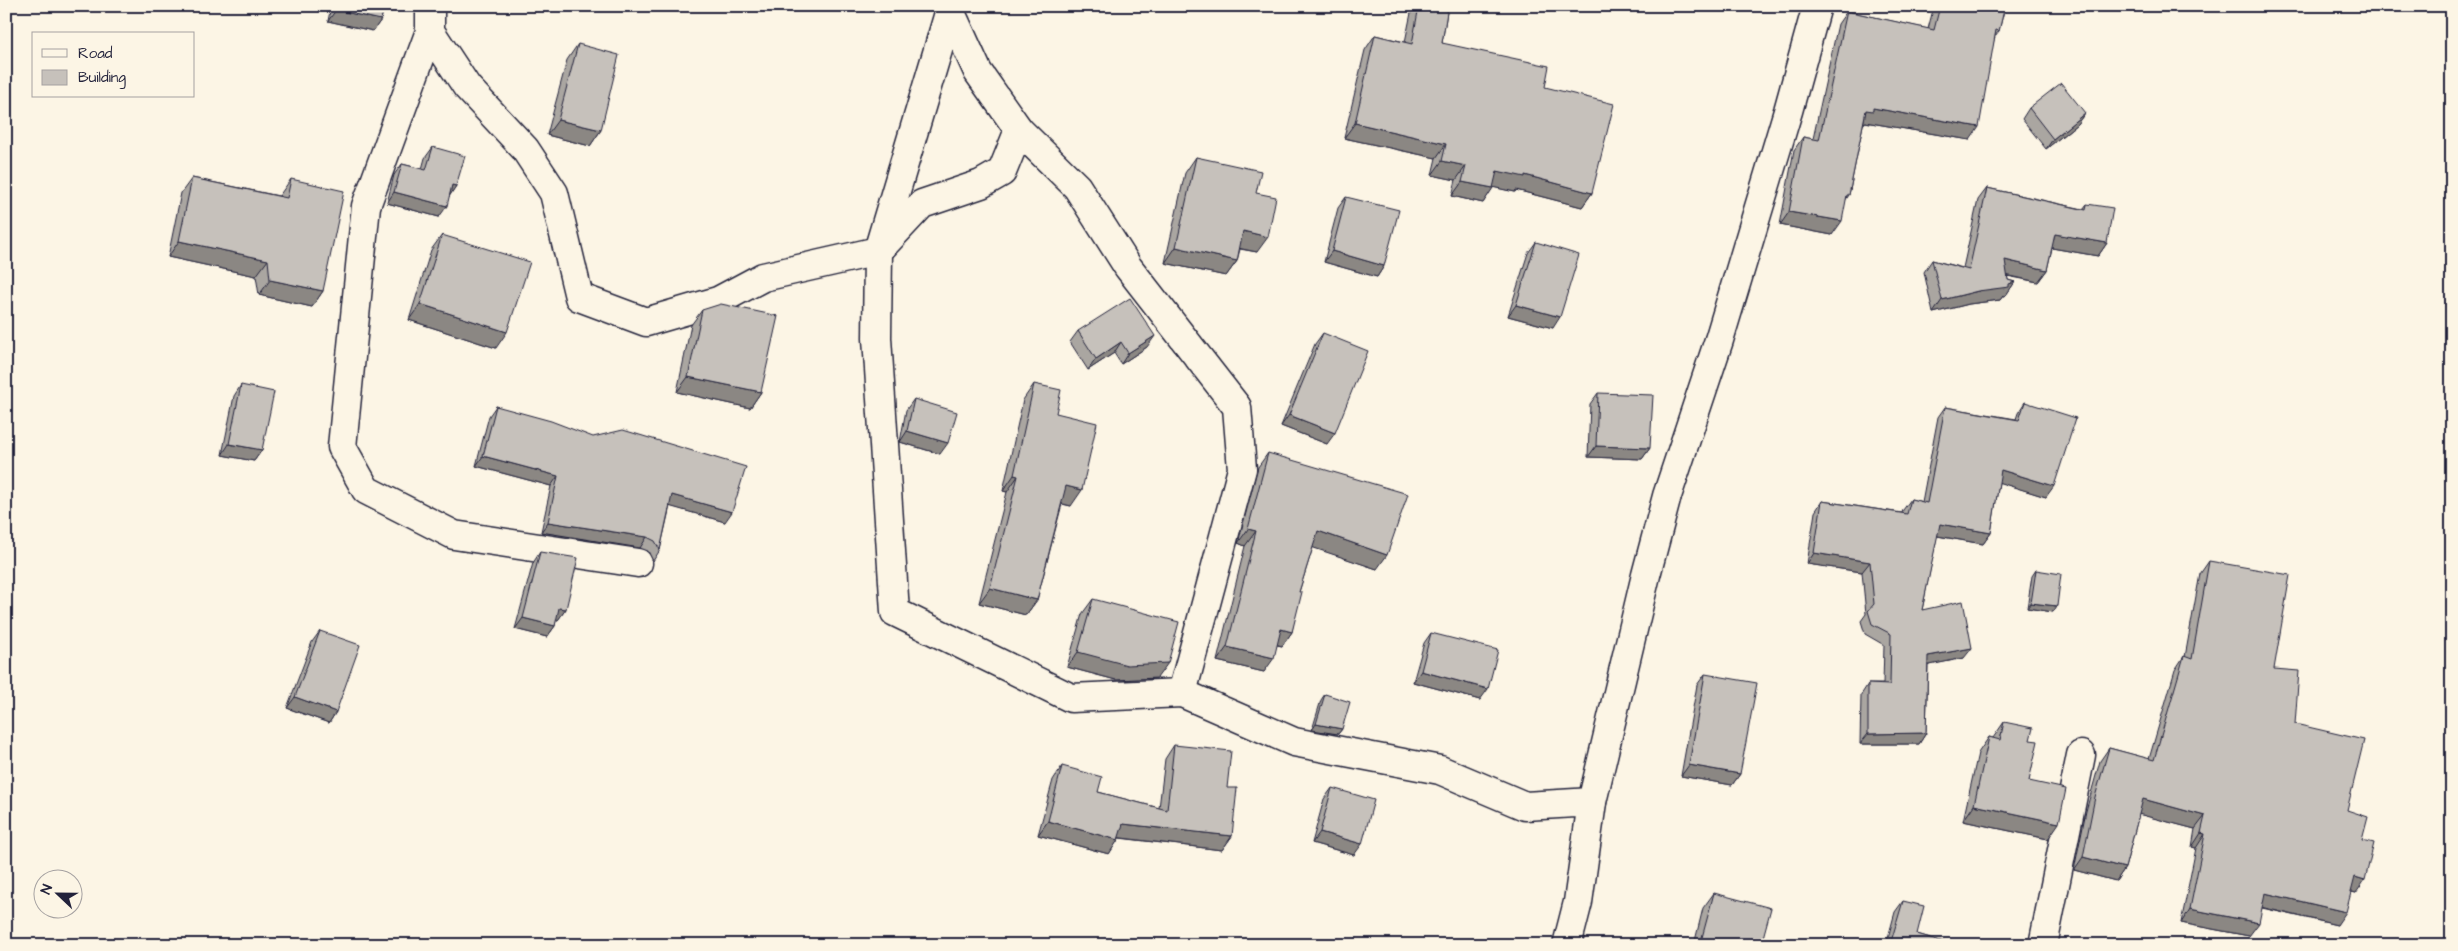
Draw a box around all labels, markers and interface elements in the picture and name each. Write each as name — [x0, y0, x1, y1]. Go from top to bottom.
legend — [32, 32, 195, 98]
text: Road — [78, 43, 113, 64]
text: Building — [78, 67, 126, 89]
north arrow — [32, 868, 82, 918]
text: N — [36, 881, 58, 897]

